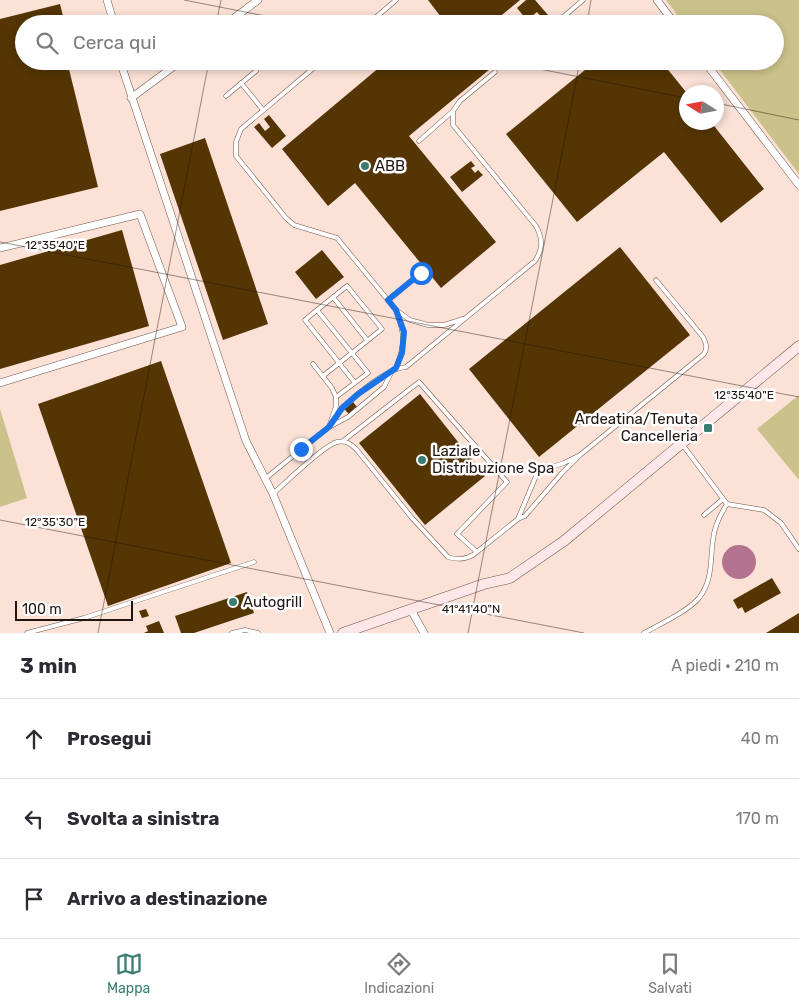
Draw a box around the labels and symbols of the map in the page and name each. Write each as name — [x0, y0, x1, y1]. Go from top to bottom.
north arrow — [679, 85, 724, 130]
place label: ABB — [375, 157, 405, 175]
marker: ABB — [359, 160, 371, 172]
text: 12°35'40"E — [25, 238, 85, 252]
route start — [410, 262, 433, 285]
text: 12°35'40"E — [714, 388, 774, 402]
place label: Ardeatina/Tenuta Cancelleria — [575, 410, 698, 445]
marker: Ardeatina/Tenuta Cancelleria — [702, 422, 714, 434]
route end — [290, 438, 313, 461]
place label: Laziale Distribuzione Spa — [432, 442, 554, 477]
marker: Laziale Distribuzione Spa — [416, 454, 428, 466]
text: 12°35'30"E — [25, 515, 85, 529]
place label: Autogrill — [243, 593, 302, 611]
marker: Autogrill — [227, 596, 239, 608]
scale bar — [15, 598, 132, 621]
text: 41°41'40"N — [442, 602, 500, 616]

